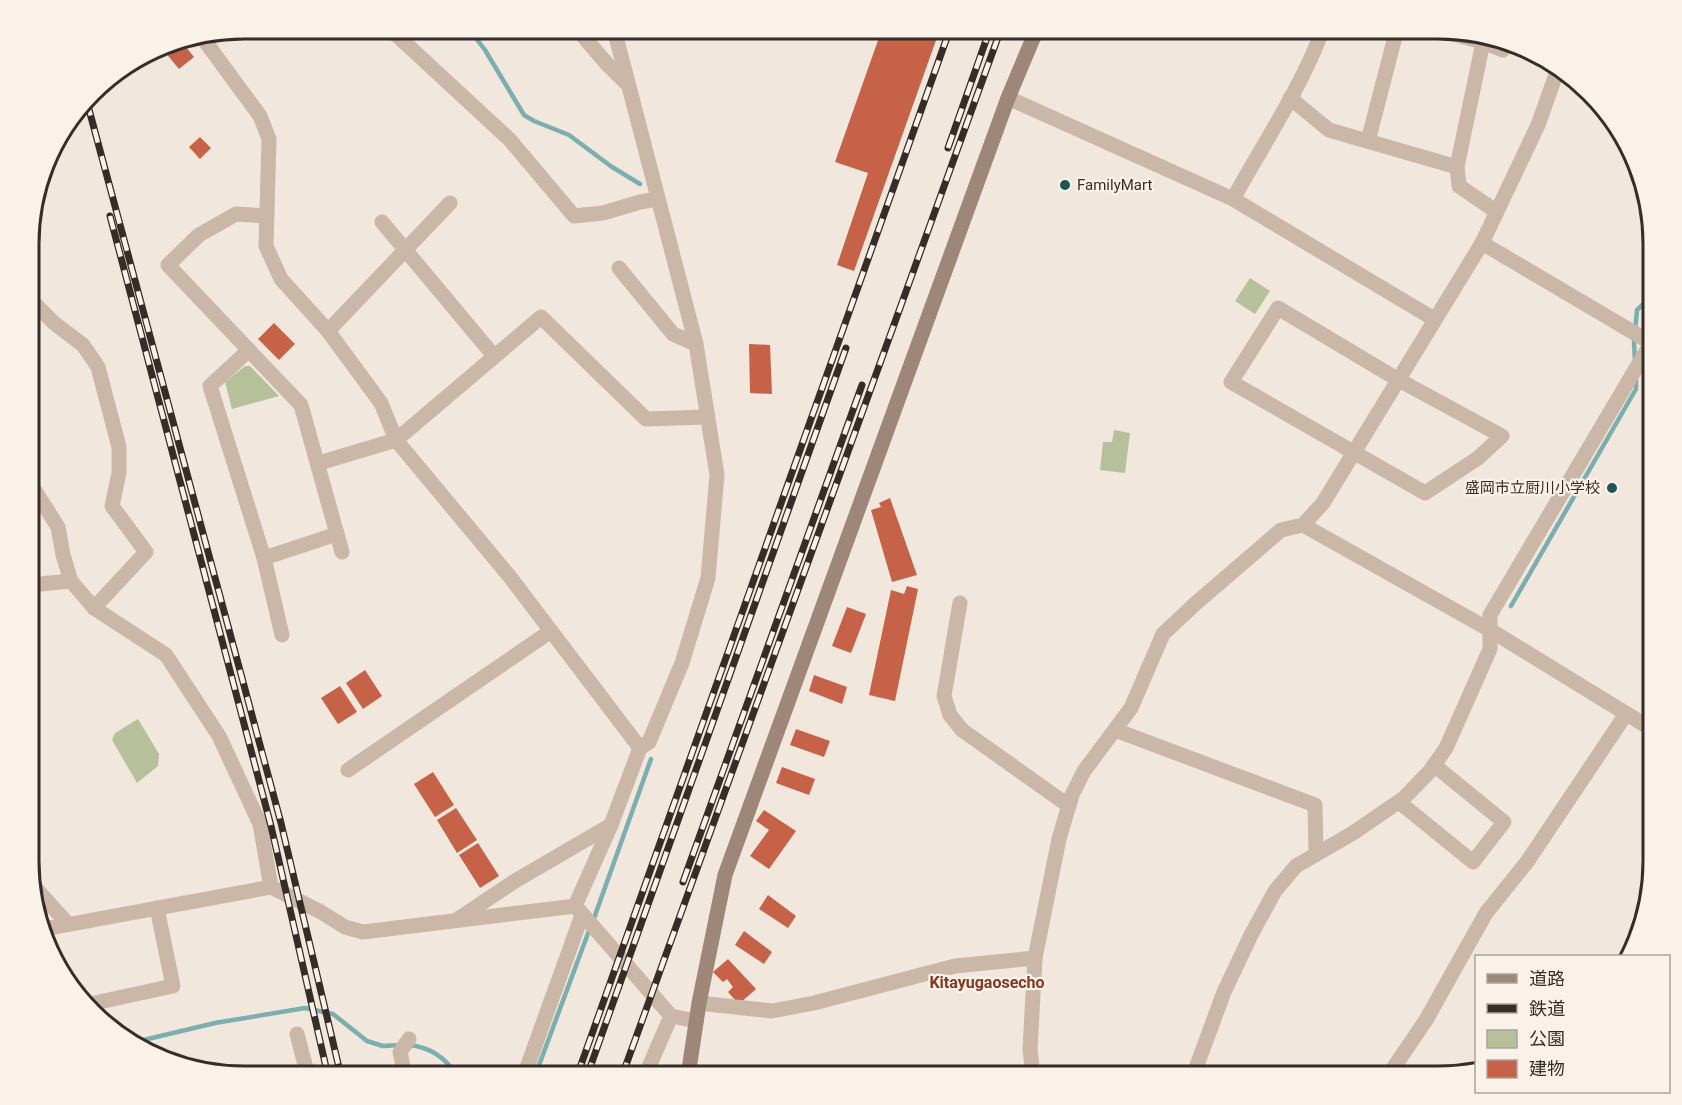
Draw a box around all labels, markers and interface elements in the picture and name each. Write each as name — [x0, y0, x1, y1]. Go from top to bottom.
place label: FamilyMart — [1077, 176, 1152, 194]
marker: FamilyMart — [1058, 178, 1072, 192]
place label: 盛岡市立厨川小学校 — [1465, 479, 1600, 497]
marker: 盛岡市立厨川小学校 — [1605, 481, 1619, 495]
legend — [1475, 955, 1670, 1093]
text: 道路 — [1529, 968, 1565, 989]
district label: Kitayugaosecho — [929, 973, 1045, 992]
text: 鉄道 — [1529, 998, 1565, 1019]
text: 公園 — [1529, 1028, 1565, 1049]
text: 建物 — [1529, 1058, 1565, 1079]

